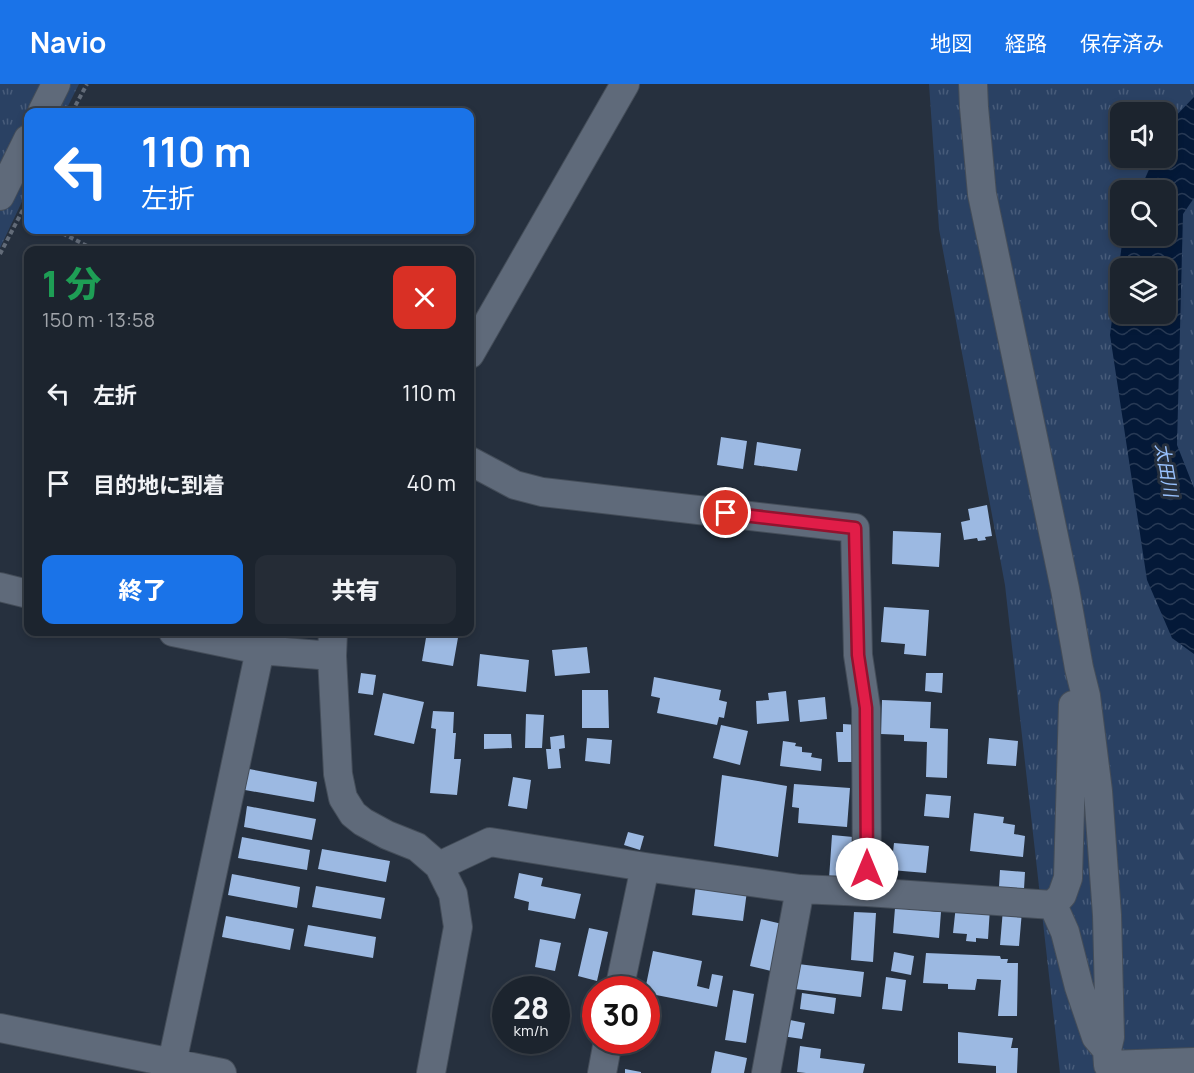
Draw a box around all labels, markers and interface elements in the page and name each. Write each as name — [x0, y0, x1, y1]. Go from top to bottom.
text: Navio — [30, 23, 106, 61]
text: 地図 — [930, 29, 972, 57]
text: 経路 — [1005, 29, 1047, 57]
text: 保存済み — [1080, 29, 1164, 57]
map controls — [1110, 102, 1176, 324]
button: sound — [1110, 102, 1176, 168]
text: 110 m — [141, 122, 252, 180]
icon: left — [42, 132, 120, 210]
text: 左折 — [141, 179, 195, 216]
button: search — [1110, 180, 1176, 246]
button: layers — [1110, 258, 1176, 324]
text: 1 分 — [42, 259, 102, 308]
button: close — [393, 266, 456, 329]
text: 150 m · 13:58 — [42, 306, 155, 333]
icon: left — [42, 377, 75, 410]
text: 110 m — [402, 378, 456, 408]
text: 左折 — [93, 380, 137, 410]
water label: 太田川 — [1150, 441, 1184, 500]
icon: arrive — [42, 467, 75, 500]
text: 40 m — [407, 468, 456, 498]
text: 目的地に到着 — [93, 470, 225, 500]
pin — [700, 487, 751, 538]
icon: arrive — [709, 496, 742, 529]
button: 終了 — [42, 555, 243, 624]
button: 共有 — [255, 555, 456, 624]
position arrow — [835, 837, 899, 901]
speed limit sign: 30 — [582, 976, 660, 1054]
text: 28 — [513, 987, 549, 1028]
text: km/h — [514, 1020, 548, 1041]

